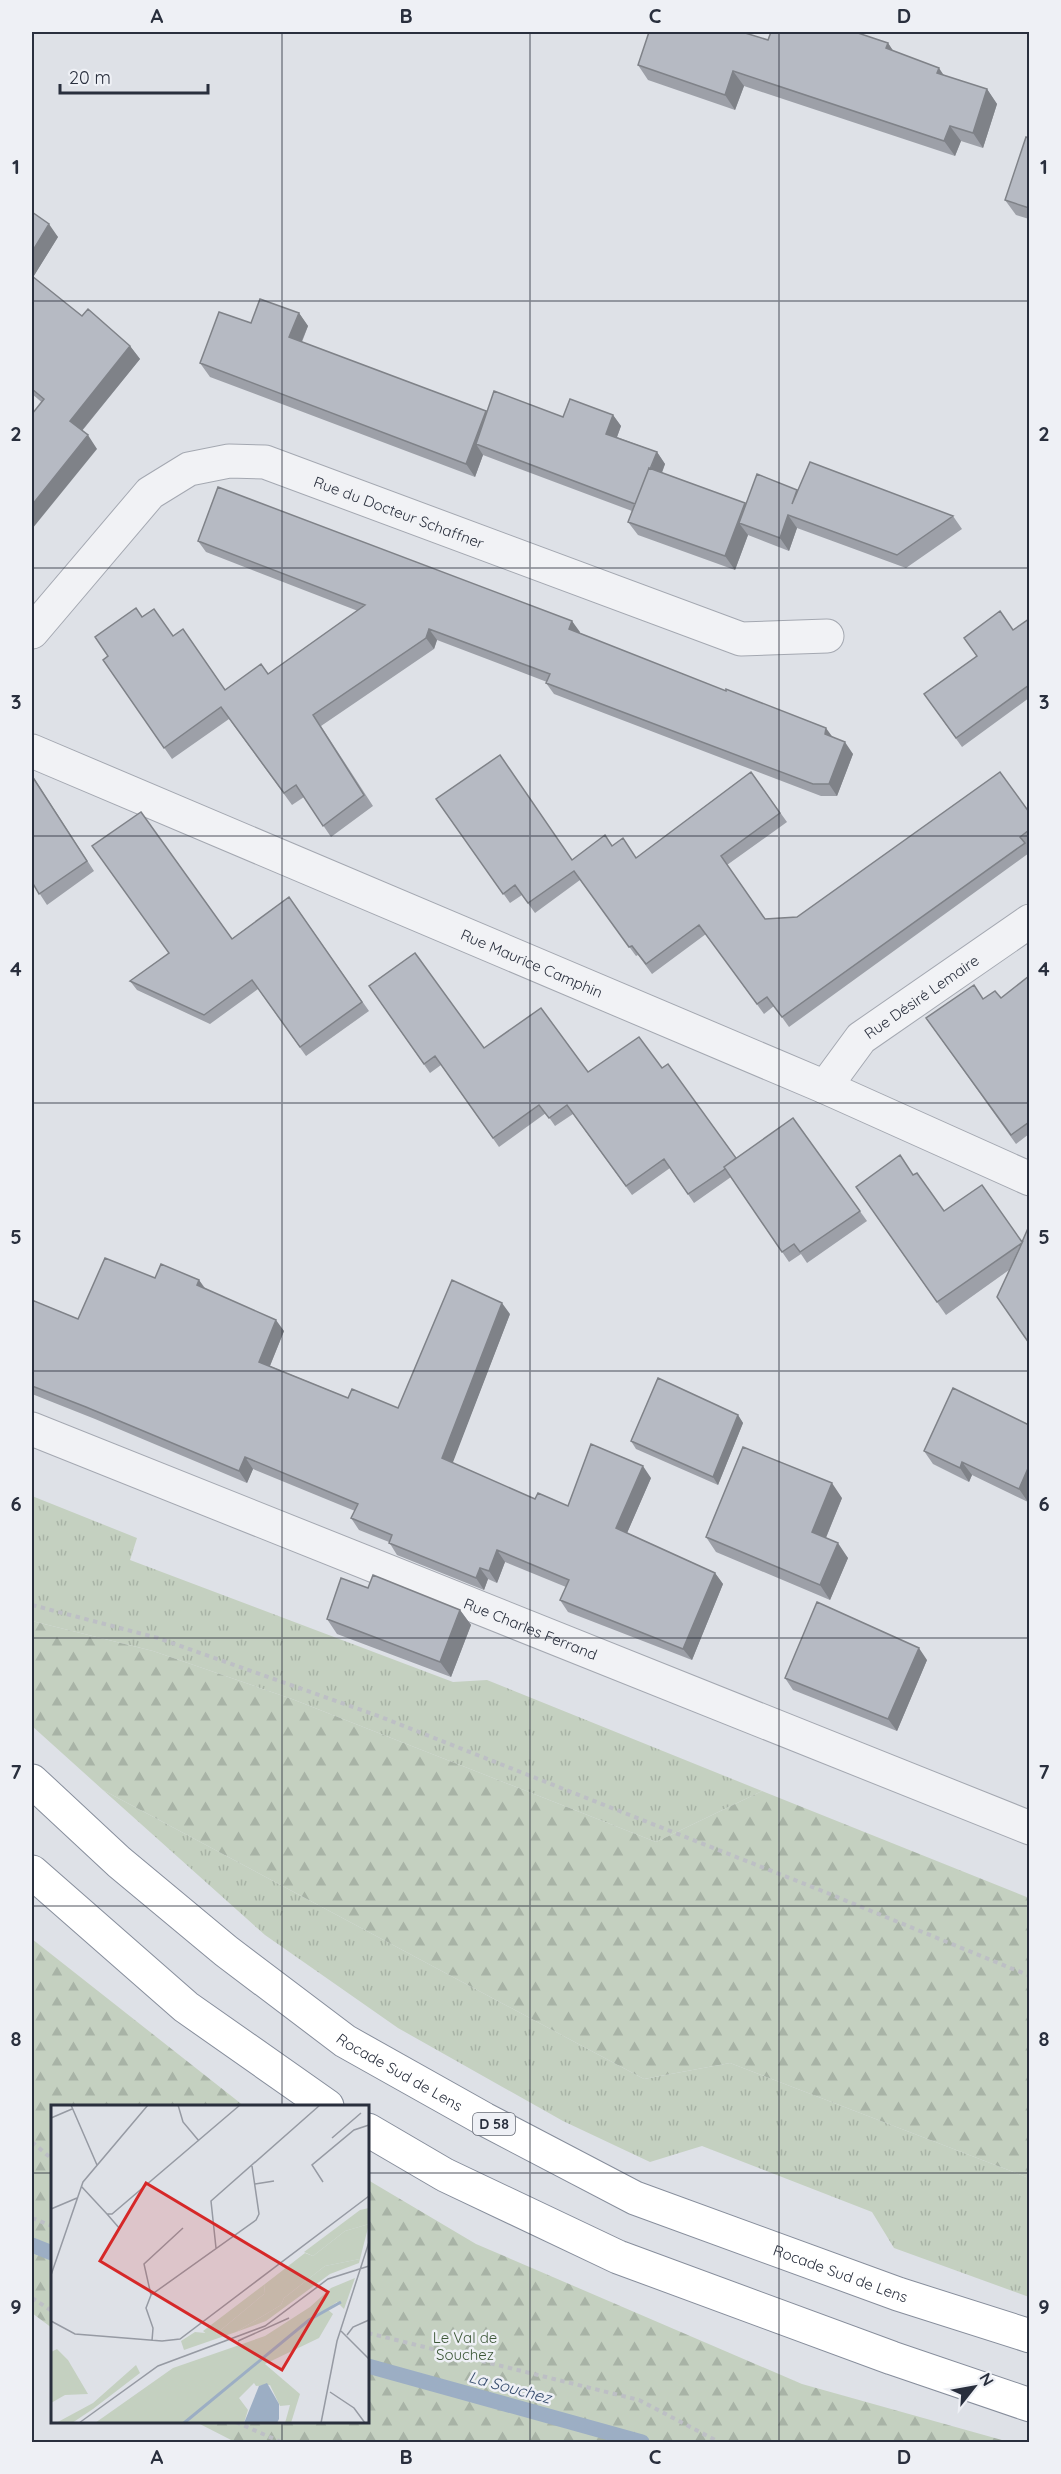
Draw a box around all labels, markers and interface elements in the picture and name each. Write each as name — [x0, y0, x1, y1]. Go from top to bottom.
text: A — [151, 3, 164, 28]
text: B — [399, 3, 413, 28]
text: C — [649, 3, 662, 28]
text: D — [897, 3, 911, 28]
scale bar — [60, 57, 208, 95]
text: 20 m — [69, 66, 111, 89]
text: 1 — [12, 154, 20, 179]
text: 1 — [1040, 154, 1048, 179]
text: 2 — [10, 421, 22, 446]
text: 2 — [1038, 421, 1050, 446]
street label: Rue du Docteur Schaffner — [311, 472, 487, 552]
text: 3 — [11, 689, 21, 714]
text: 3 — [1039, 689, 1049, 714]
street label: Rue Maurice Camphin — [458, 924, 606, 1001]
street label: Rue Désiré Lemaire — [860, 950, 982, 1043]
text: 4 — [10, 956, 22, 981]
text: 4 — [1038, 956, 1050, 981]
text: 5 — [10, 1224, 22, 1249]
text: 5 — [1038, 1224, 1050, 1249]
text: 6 — [10, 1491, 22, 1516]
text: 6 — [1038, 1491, 1050, 1516]
street label: Rue Charles Ferrand — [461, 1593, 600, 1664]
text: 7 — [11, 1759, 22, 1784]
text: 7 — [1039, 1759, 1050, 1784]
text: 8 — [11, 2026, 22, 2051]
text: 8 — [1039, 2026, 1050, 2051]
street label: Rocade Sud de Lens — [333, 2029, 466, 2115]
inset map — [51, 2105, 369, 2423]
road number: D 58 — [473, 2113, 515, 2135]
street label: Rocade Sud de Lens — [771, 2240, 910, 2306]
text: 9 — [10, 2294, 22, 2319]
text: 9 — [1038, 2294, 1050, 2319]
park label: Le Val de Souchez — [433, 2328, 497, 2364]
north arrow — [944, 2357, 1004, 2417]
water label: La Souchez — [467, 2366, 555, 2408]
text: N — [975, 2369, 998, 2389]
text: A — [151, 2444, 164, 2469]
text: B — [399, 2444, 413, 2469]
text: C — [649, 2444, 662, 2469]
text: D — [897, 2444, 911, 2469]

